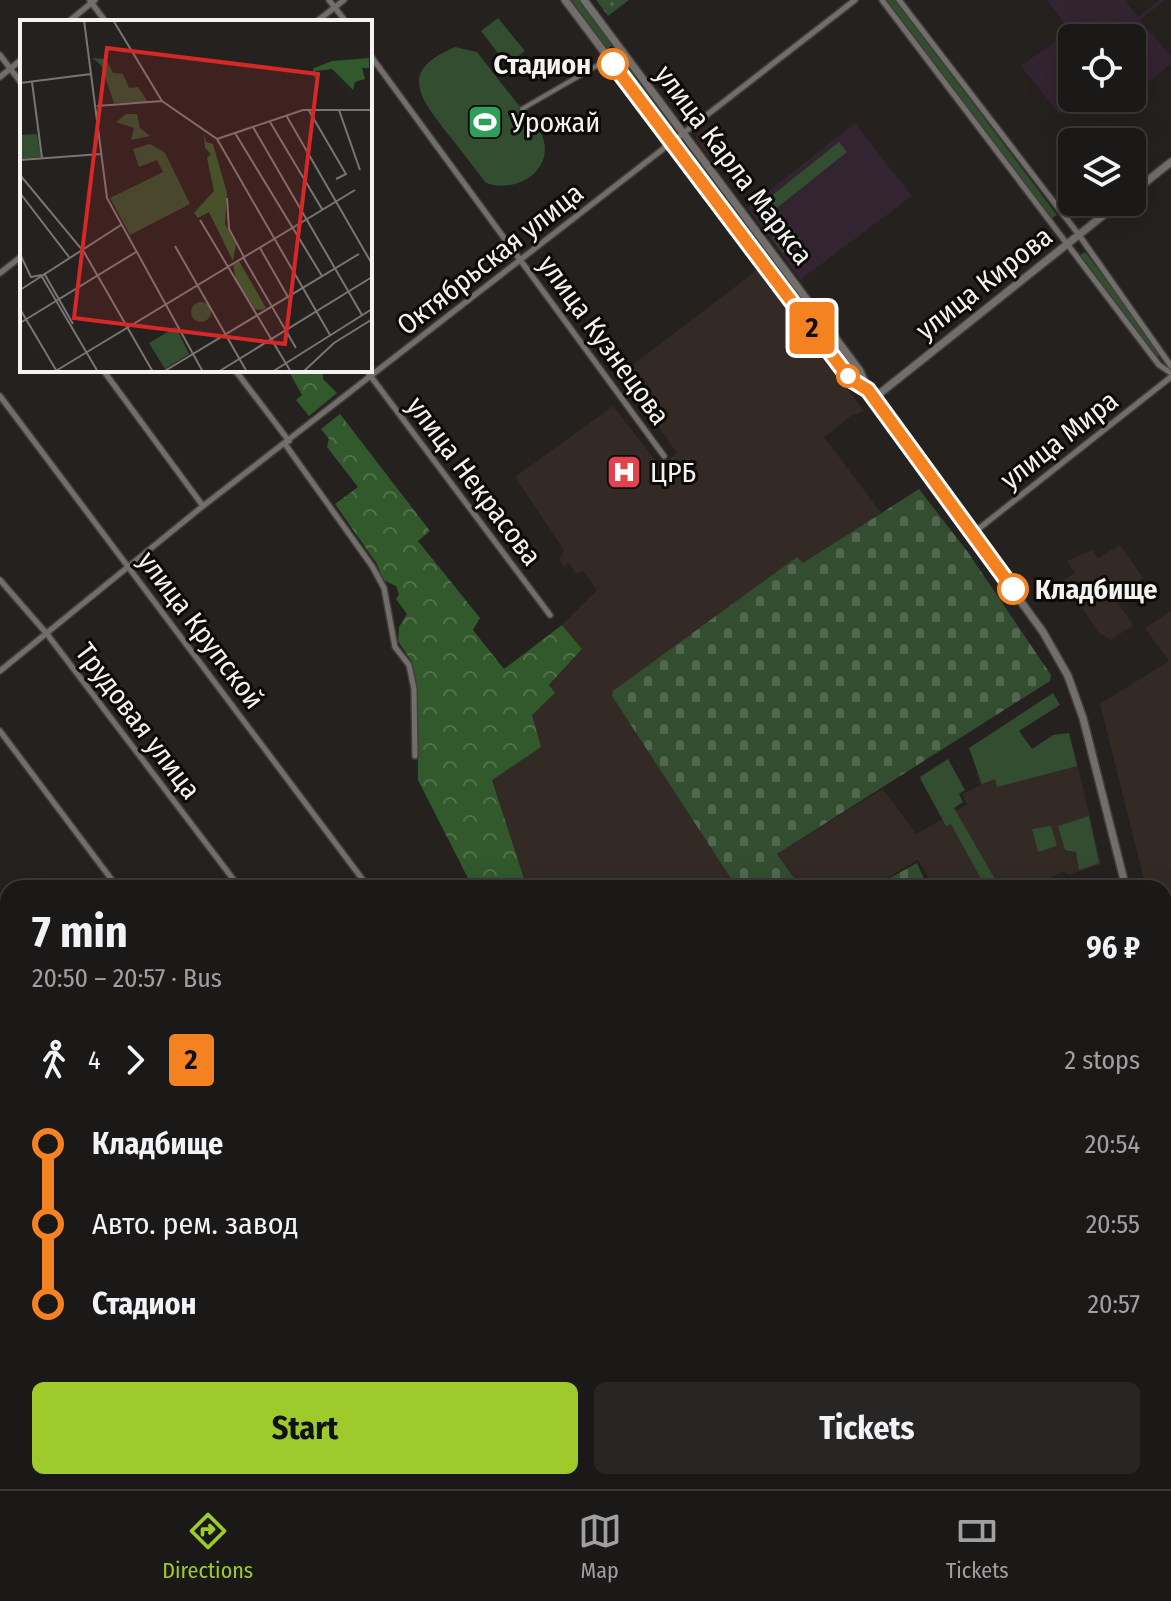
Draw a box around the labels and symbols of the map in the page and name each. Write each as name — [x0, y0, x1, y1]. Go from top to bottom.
inset map — [20, 20, 372, 372]
place label: Стадион — [494, 48, 591, 81]
marker: Стадион — [598, 49, 628, 79]
street label: улица Карла Маркса — [648, 59, 820, 271]
sports icon: Урожай — [466, 103, 504, 141]
place label: Урожай — [510, 106, 600, 139]
street label: Октябрьская улица — [390, 176, 590, 342]
street label: улица Кирова — [909, 220, 1059, 346]
street label: улица Кузнецова — [531, 249, 677, 431]
line badge: 2 — [786, 302, 838, 354]
unlabelled marker — [837, 365, 859, 387]
street label: улица Мира — [994, 384, 1124, 496]
street label: улица Некрасова — [400, 390, 548, 572]
hospital icon: ЦРБ — [605, 453, 643, 491]
place label: ЦРБ — [650, 456, 696, 489]
street label: улица Крупской — [131, 545, 271, 715]
place label: Кладбище — [1035, 573, 1157, 606]
marker: Кладбище — [998, 574, 1028, 604]
street label: Трудовая улица — [69, 636, 207, 806]

